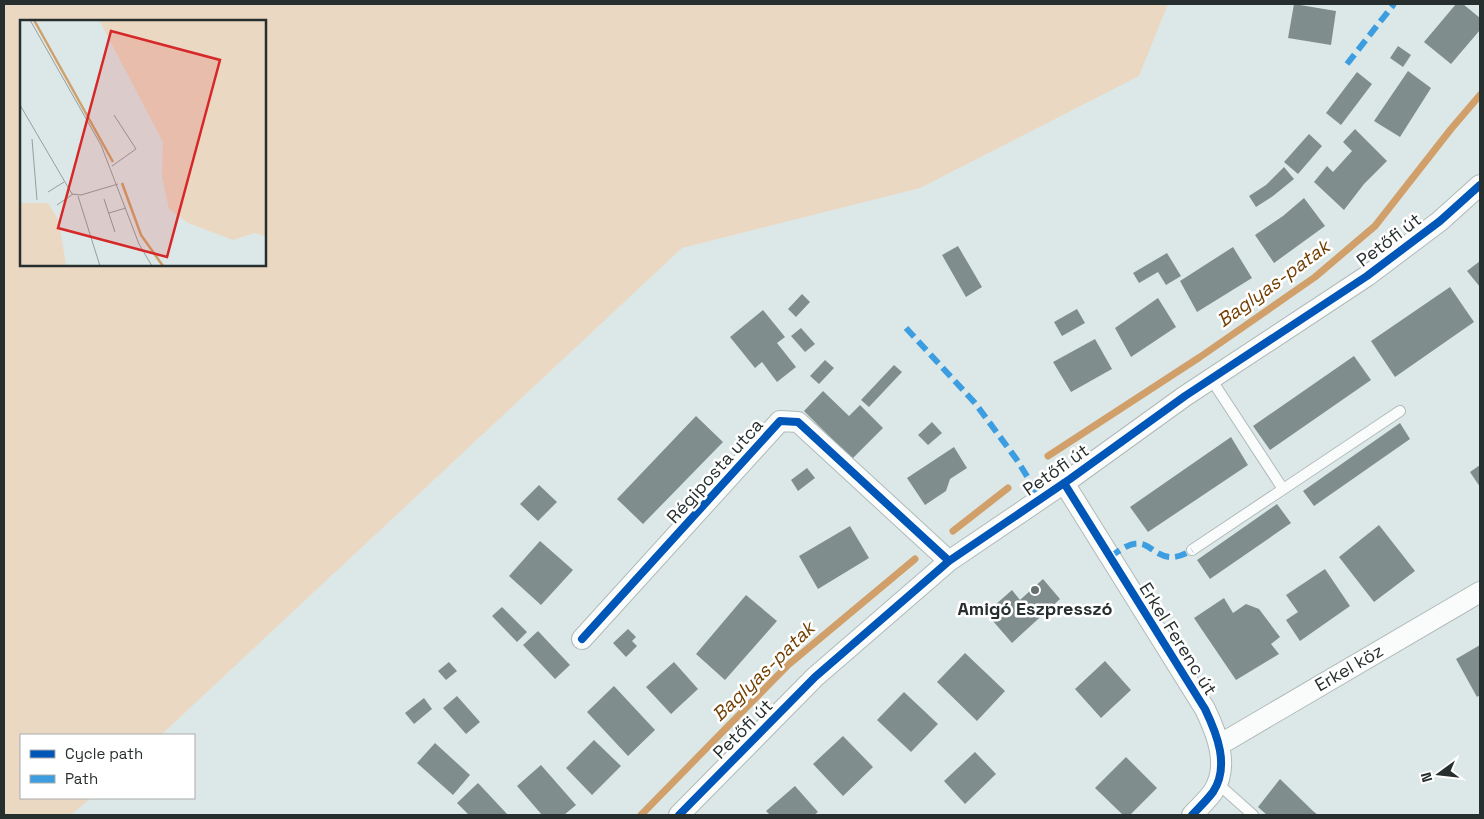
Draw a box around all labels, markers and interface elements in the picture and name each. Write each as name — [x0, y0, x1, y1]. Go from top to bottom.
inset map — [20, 20, 266, 266]
street label: Petőfi út — [1352, 208, 1426, 271]
water label: Baglyas-patak — [1212, 232, 1337, 333]
street label: Régiposta utca — [661, 413, 768, 528]
street label: Petőfi út — [1018, 439, 1093, 501]
street label: Erkel Ferenc út — [1135, 578, 1222, 700]
marker: Amigó Eszpresszó — [1029, 584, 1041, 596]
place label: Amigó Eszpresszó — [957, 597, 1113, 620]
water label: Baglyas-patak — [707, 614, 822, 727]
street label: Erkel köz — [1310, 639, 1387, 696]
street label: Petőfi út — [708, 694, 777, 763]
legend — [20, 734, 195, 799]
text: Cycle path — [65, 744, 143, 763]
north arrow — [1414, 749, 1464, 799]
text: Path — [65, 769, 98, 788]
text: N — [1417, 770, 1436, 784]

